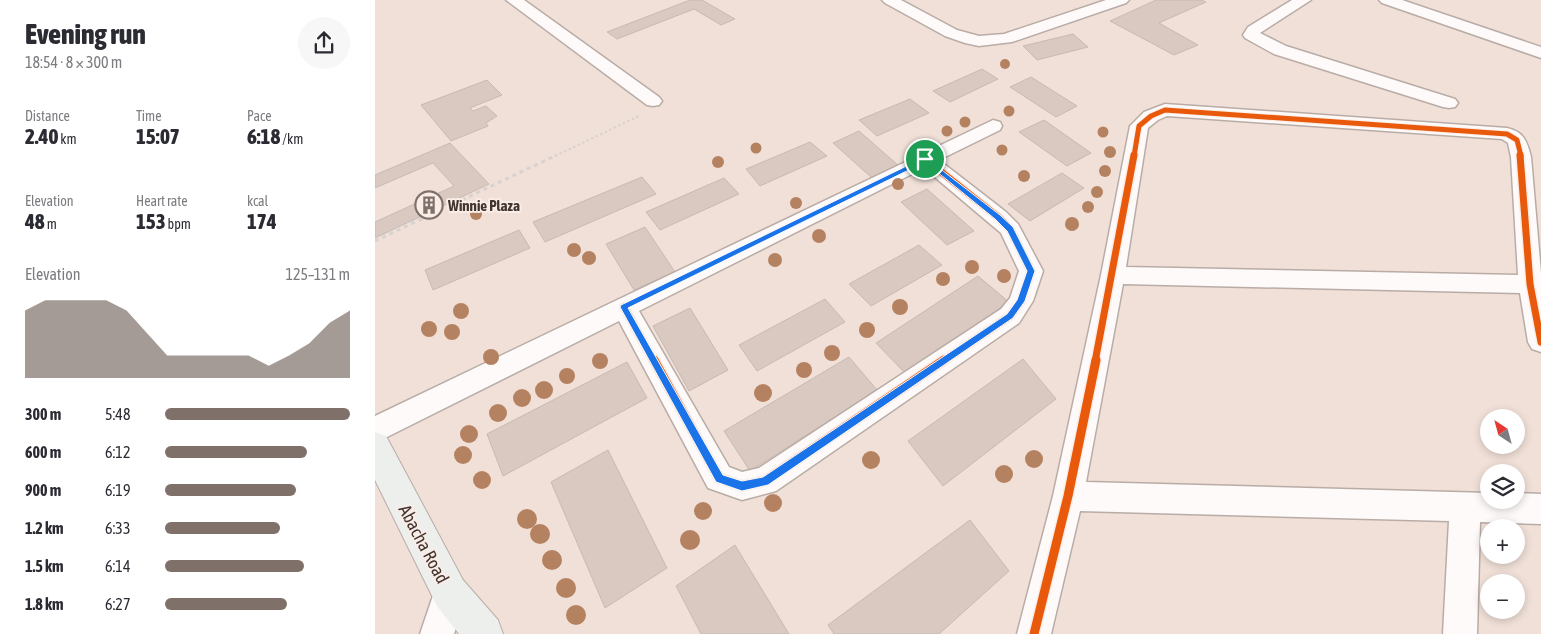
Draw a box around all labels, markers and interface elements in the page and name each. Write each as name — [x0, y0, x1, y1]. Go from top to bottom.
button: share — [298, 17, 350, 69]
text: Evening run — [25, 18, 146, 50]
text: 18:54 · 8 × 300 m — [25, 53, 122, 71]
text: Distance — [25, 108, 70, 124]
text: Time — [136, 108, 162, 124]
text: Pace — [247, 108, 272, 124]
text: 2.40 — [25, 124, 58, 148]
text: 15:07 — [136, 124, 180, 148]
text: 6:18 — [247, 124, 280, 148]
text: km — [58, 131, 77, 147]
text: /km — [280, 131, 303, 147]
pin — [904, 138, 946, 180]
icon: arrive — [911, 145, 939, 173]
building icon: Winnie Plaza — [414, 190, 444, 220]
text: Elevation — [25, 193, 74, 209]
text: Heart rate — [136, 193, 188, 209]
text: kcal — [247, 193, 268, 209]
place label: Winnie Plaza — [447, 197, 520, 214]
text: 48 — [25, 209, 45, 233]
text: 153 — [136, 209, 166, 233]
text: 174 — [247, 209, 277, 233]
text: m — [45, 216, 57, 232]
text: bpm — [166, 216, 191, 232]
text: Elevation — [25, 265, 80, 283]
text: 125–131 m — [286, 265, 350, 283]
text: 300 m — [25, 405, 61, 423]
text: 5:48 — [105, 405, 130, 423]
north arrow — [1480, 409, 1525, 454]
map controls — [1480, 409, 1525, 619]
text: 600 m — [25, 443, 61, 461]
text: 6:12 — [105, 443, 130, 461]
button: layers — [1480, 464, 1525, 509]
text: 900 m — [25, 481, 61, 499]
text: 6:19 — [105, 481, 130, 499]
street label: Abacha Road — [394, 501, 454, 587]
text: 1.2 km — [25, 519, 64, 537]
text: 6:33 — [105, 519, 130, 537]
button: + — [1480, 519, 1525, 564]
text: 1.5 km — [25, 557, 64, 575]
text: 6:14 — [105, 557, 130, 575]
button: − — [1480, 574, 1525, 619]
text: 1.8 km — [25, 595, 64, 613]
text: 6:27 — [105, 595, 130, 613]

